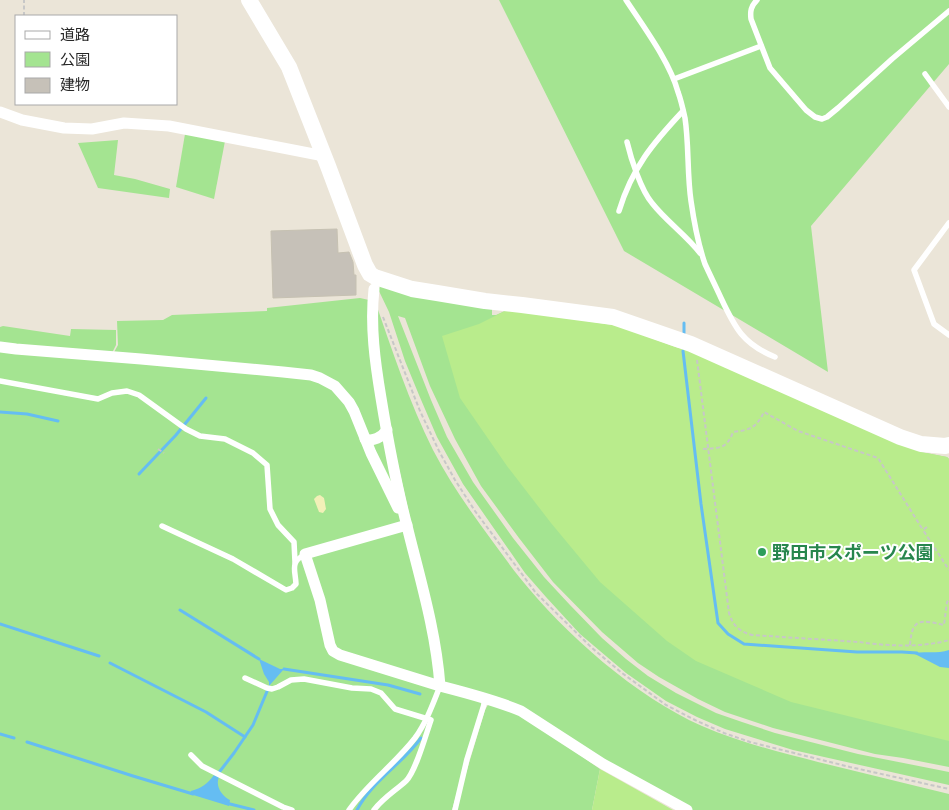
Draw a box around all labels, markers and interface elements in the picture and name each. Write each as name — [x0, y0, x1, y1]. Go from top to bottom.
legend — [15, 15, 178, 105]
text: 道路 — [60, 24, 90, 44]
text: 公園 — [60, 49, 90, 69]
text: 建物 — [60, 74, 90, 94]
place label: 野田市スポーツ公園 — [772, 540, 934, 564]
marker: 野田市スポーツ公園 — [756, 546, 768, 558]

